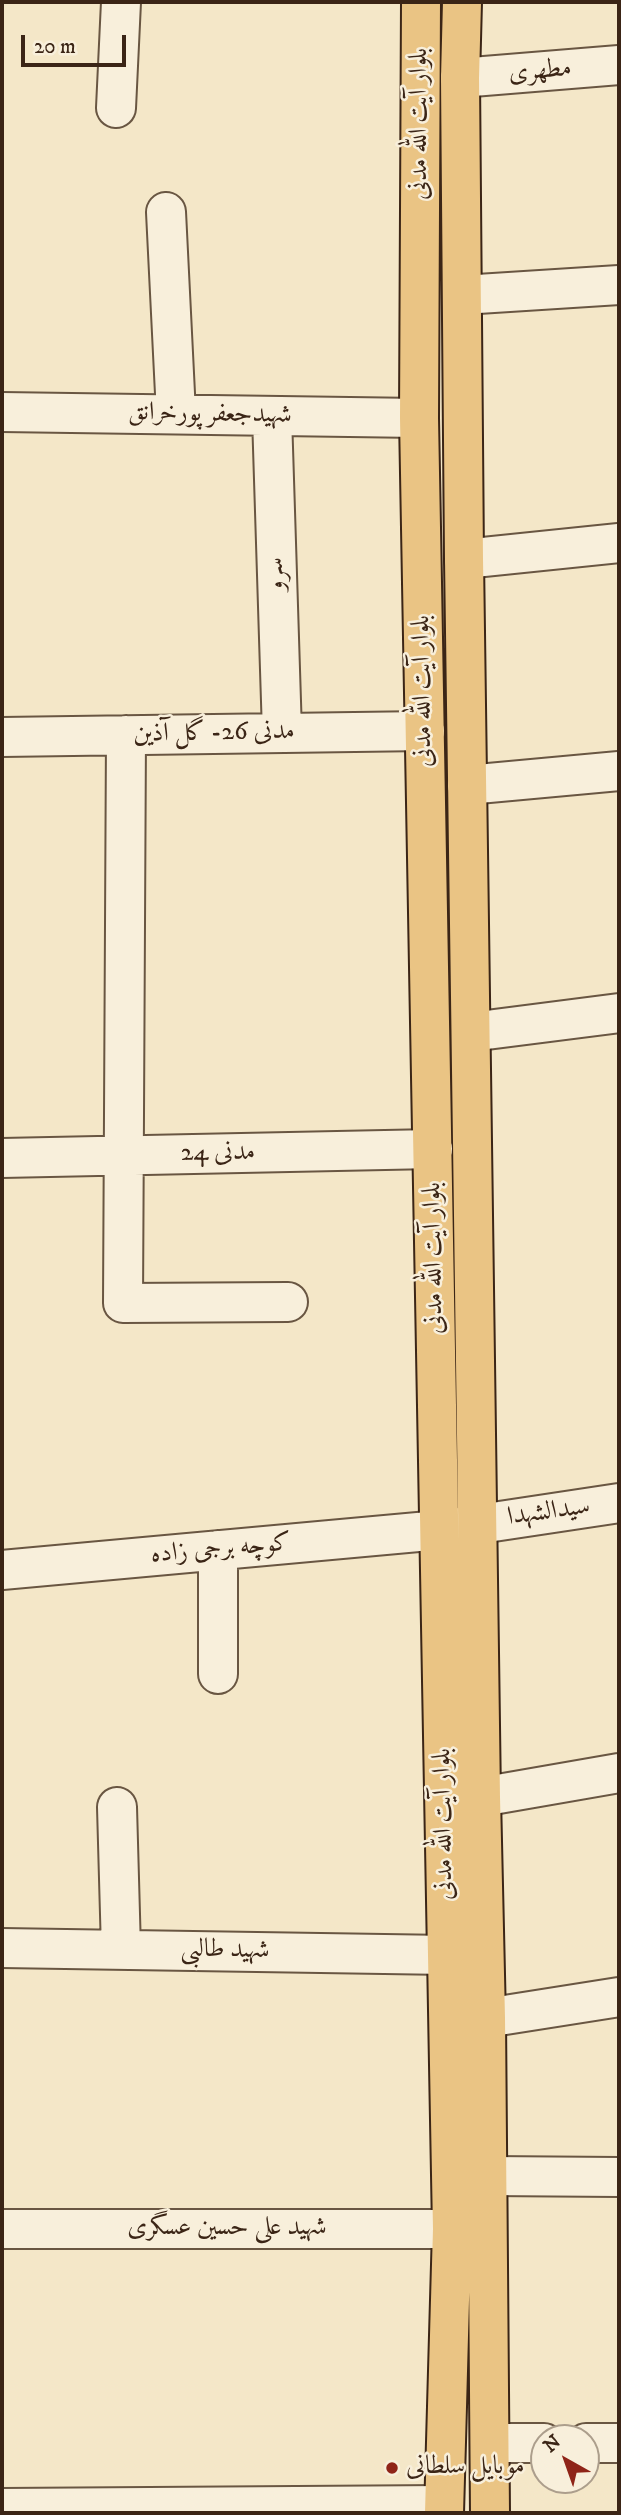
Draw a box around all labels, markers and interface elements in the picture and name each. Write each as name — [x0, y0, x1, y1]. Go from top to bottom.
scale bar — [24, 21, 130, 65]
text: 20 m — [34, 34, 76, 60]
street label: بلوار آیت الله مدنی — [405, 48, 437, 200]
street label: مطهری — [507, 54, 573, 90]
street label: شهیدجعفر پورخرانق — [128, 398, 292, 432]
street label: سرو — [261, 557, 293, 591]
street label: بلوار آیت الله مدنی — [407, 615, 441, 767]
street label: مدنی 26- گل آذین — [133, 717, 295, 751]
street label: مدنی 24 — [180, 1138, 256, 1170]
street label: بلوار آیت الله مدنی — [418, 1182, 452, 1334]
street label: سیدالشهدا — [506, 1492, 592, 1534]
street label: کوچه برجى زاده — [149, 1528, 293, 1572]
street label: بلوار آیت الله مدنی — [428, 1748, 462, 1900]
street label: شهید طالبی — [180, 1935, 270, 1967]
street label: شهید علی حسین عسگری — [127, 2213, 327, 2245]
north arrow — [530, 2424, 600, 2494]
text: N — [539, 2430, 566, 2458]
place label: موبایل سلطانی — [406, 2452, 525, 2484]
marker: موبایل سلطانی — [384, 2460, 400, 2476]

